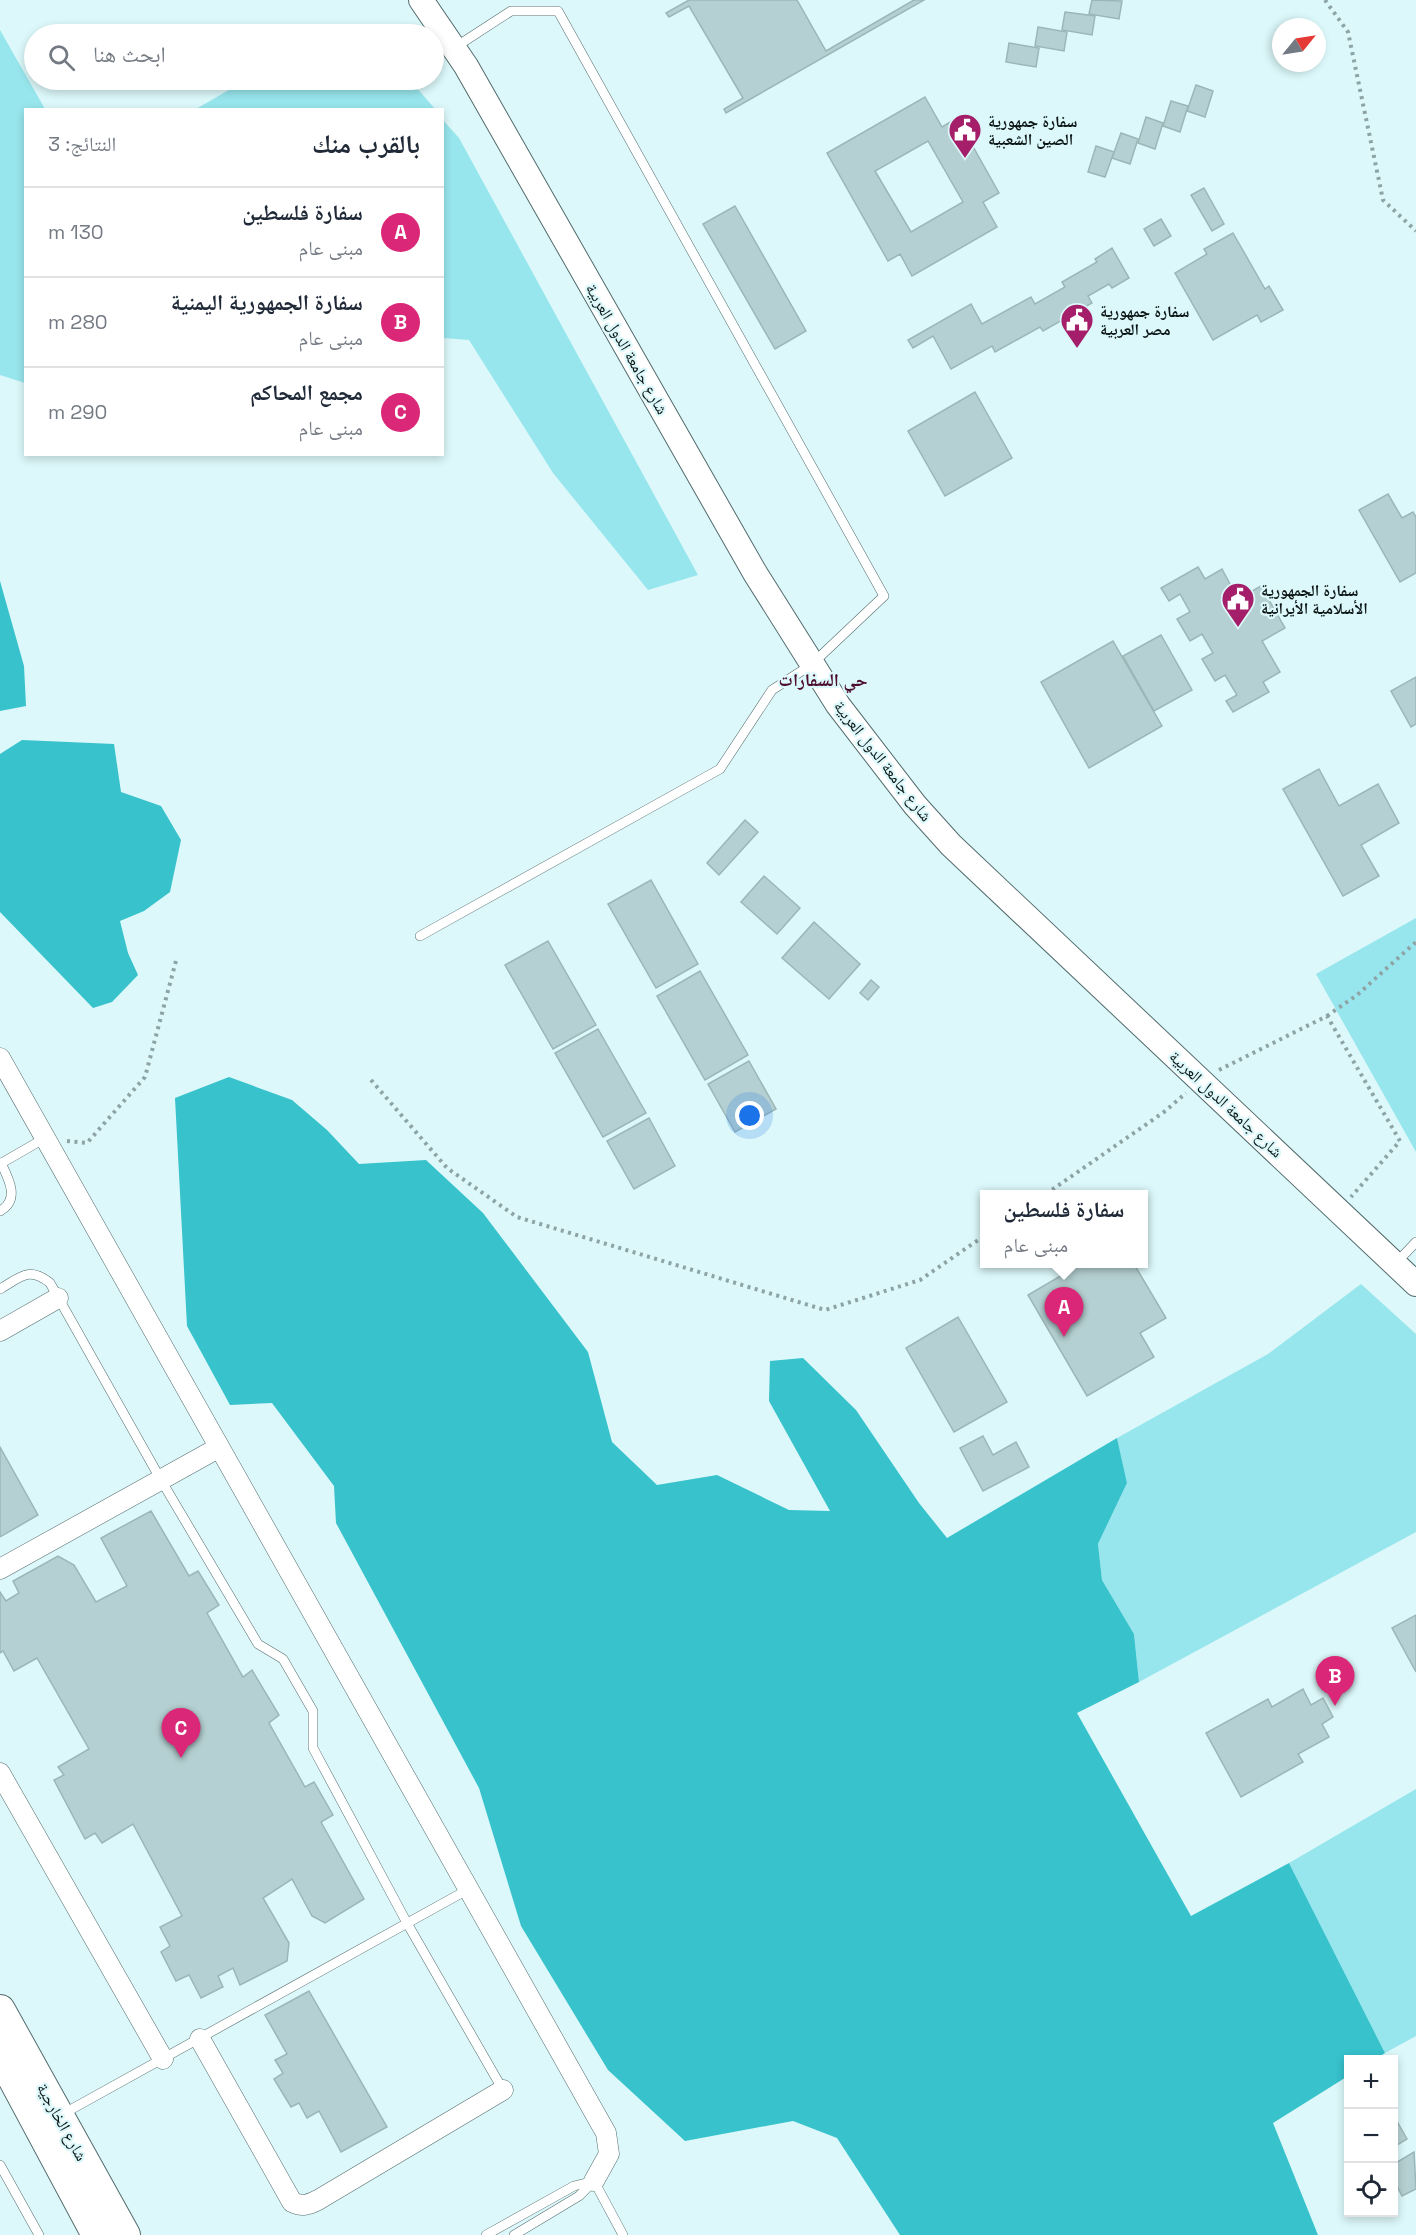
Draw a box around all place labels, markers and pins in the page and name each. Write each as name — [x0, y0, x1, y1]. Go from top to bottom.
place label: سفارة جمهورية الصين الشعبية — [988, 111, 1077, 150]
public building icon: سفارة جمهورية الصين الشعبية — [947, 112, 983, 159]
place label: سفارة جمهورية مصر العربية — [1100, 301, 1189, 340]
public building icon: سفارة جمهورية مصر العربية — [1059, 302, 1095, 349]
place label: سفارة الجمهورية الأسلامية الأيرانية — [1261, 580, 1368, 619]
public building icon: سفارة الجمهورية الأسلامية الأيرانية — [1220, 581, 1256, 628]
pin: A — [1044, 1288, 1084, 1337]
pin: B — [1316, 1656, 1354, 1706]
pin: C — [162, 1708, 201, 1758]

